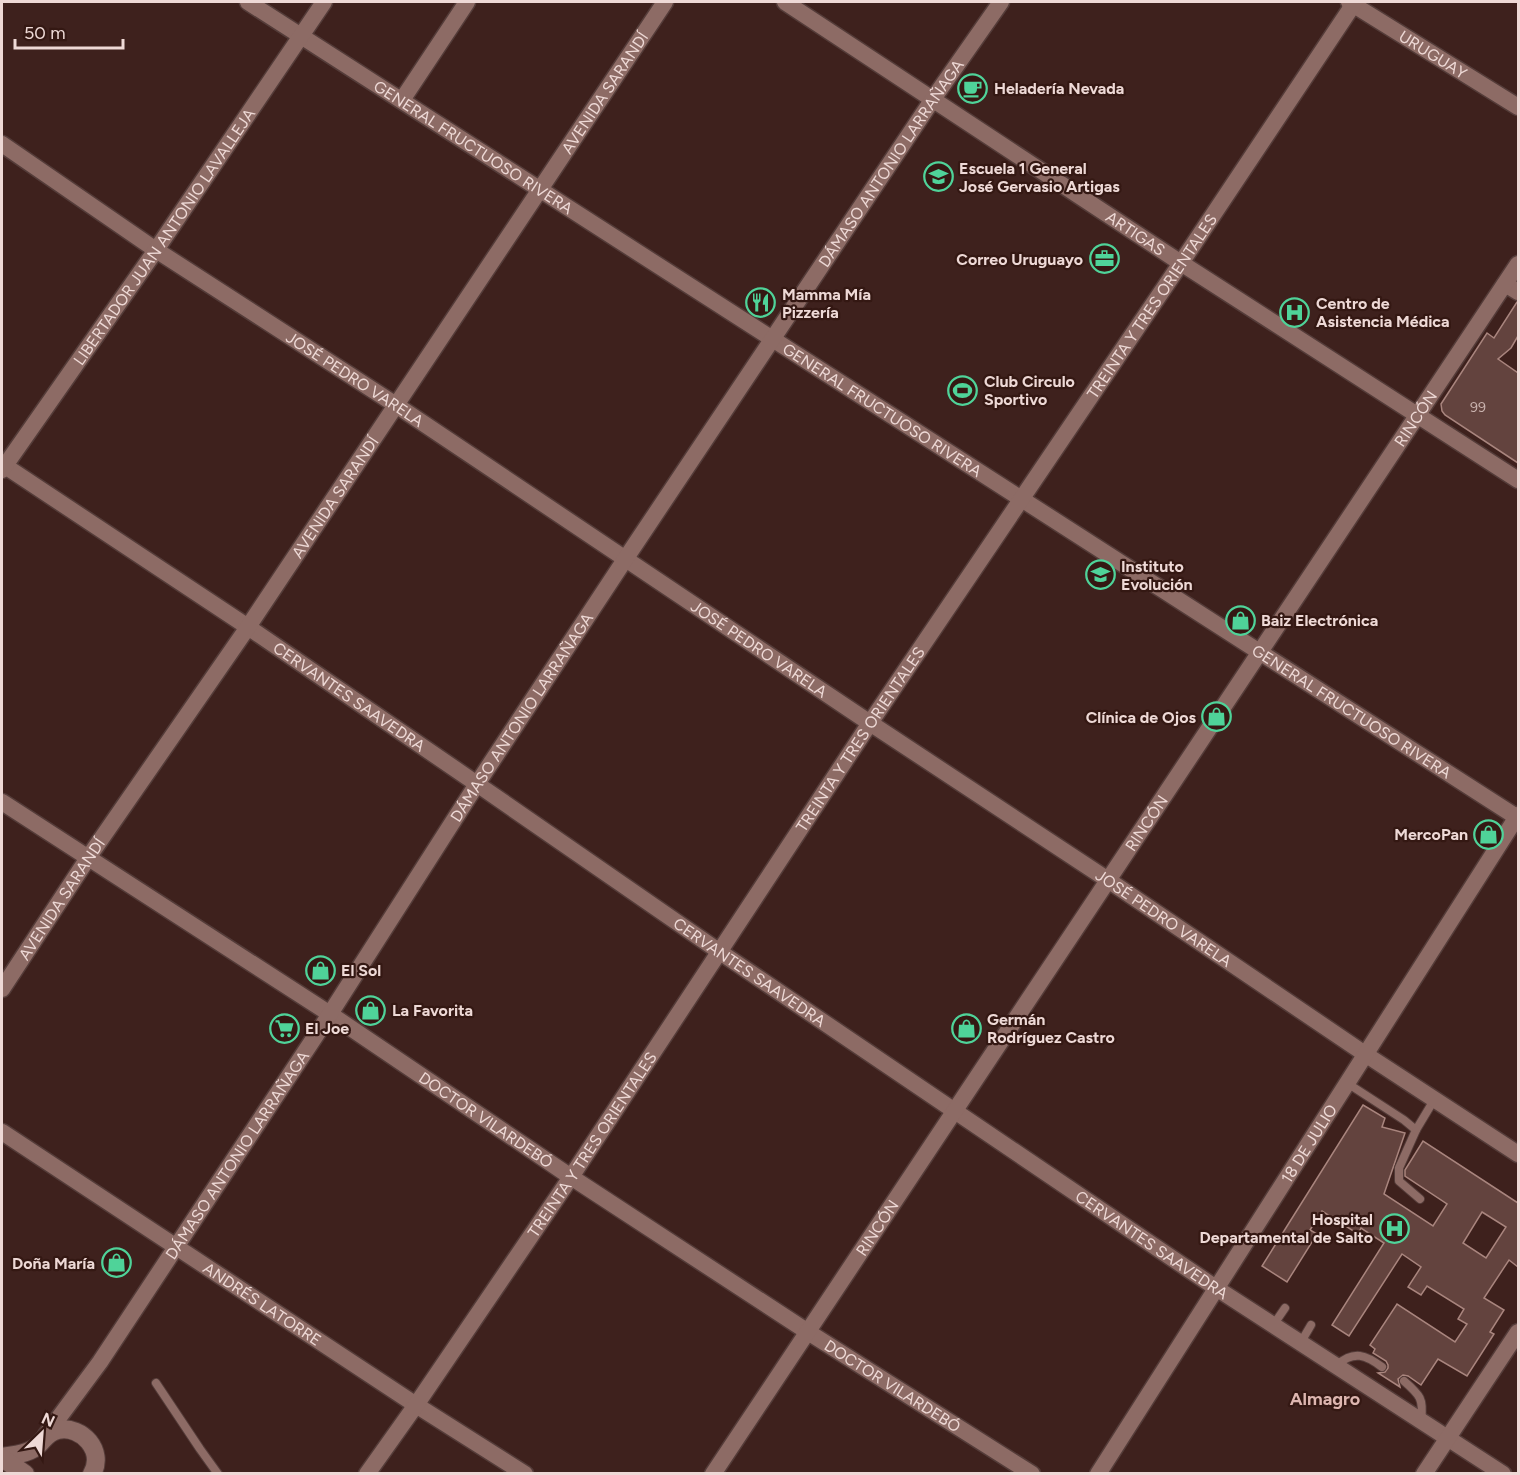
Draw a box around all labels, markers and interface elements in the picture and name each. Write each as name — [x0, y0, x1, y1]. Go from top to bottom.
scale bar — [15, 12, 123, 50]
text: 50 m — [24, 22, 66, 44]
street label: URUGUAY — [1395, 26, 1471, 83]
street label: AVENIDA SARANDÍ — [557, 28, 653, 158]
street label: DÁMASO ANTONIO LARRAÑAGA — [814, 56, 968, 271]
cafe icon: Heladería Nevada — [957, 72, 989, 104]
street label: GENERAL FRUCTUOSO RIVERA — [370, 76, 576, 218]
place label: Heladería Nevada — [994, 79, 1124, 98]
street label: LIBERTADOR JUAN ANTONIO LAVALLEJA — [69, 105, 259, 369]
place label: Escuela 1 General José Gervasio Artigas — [959, 159, 1120, 196]
school or university icon: Escuela 1 General José Gervasio Artigas — [922, 161, 954, 193]
street label: ARTIGAS — [1102, 207, 1169, 260]
street label: TREINTA Y TRES ORIENTALES — [1083, 210, 1221, 402]
office icon: Correo Uruguayo — [1088, 243, 1120, 275]
place label: Correo Uruguayo — [956, 250, 1083, 269]
place label: Mamma Mía Pizzería — [782, 285, 871, 322]
restaurant icon: Mamma Mía Pizzería — [745, 287, 777, 319]
place label: Centro de Asistencia Médica — [1316, 294, 1450, 331]
hospital icon: Centro de Asistencia Médica — [1279, 296, 1311, 328]
street label: JOSÉ PEDRO VARELA — [282, 328, 427, 431]
street label: GENERAL FRUCTUOSO RIVERA — [779, 339, 985, 481]
place label: Club Circulo Sportivo — [984, 372, 1075, 409]
sports icon: Club Circulo Sportivo — [947, 374, 979, 406]
street label: RINCÓN — [1390, 387, 1441, 450]
house number: 99 — [1470, 399, 1486, 416]
street label: AVENIDA SARANDÍ — [288, 432, 383, 562]
place label: Instituto Evolución — [1121, 557, 1193, 594]
school or university icon: Instituto Evolución — [1084, 559, 1116, 591]
street label: JOSÉ PEDRO VARELA — [687, 597, 831, 702]
shop icon: Baiz Electrónica — [1224, 604, 1256, 636]
street label: DÁMASO ANTONIO LARRAÑAGA — [446, 609, 597, 825]
place label: Baiz Electrónica — [1261, 611, 1378, 630]
street label: CERVANTES SAAVEDRA — [269, 638, 429, 756]
street label: GENERAL FRUCTUOSO RIVERA — [1248, 641, 1455, 783]
street label: TREINTA Y TRES ORIENTALES — [792, 643, 929, 835]
shop icon: Clínica de Ojos — [1201, 701, 1233, 733]
place label: Clínica de Ojos — [1086, 708, 1197, 727]
street label: RINCÓN — [1121, 792, 1172, 855]
shop icon: MercoPan — [1473, 818, 1505, 850]
place label: MercoPan — [1394, 825, 1468, 844]
street label: AVENIDA SARANDÍ — [15, 834, 109, 964]
street label: JOSÉ PEDRO VARELA — [1092, 866, 1235, 971]
street label: CERVANTES SAAVEDRA — [670, 914, 829, 1031]
shop icon: El Sol — [304, 954, 336, 986]
place label: El Sol — [341, 961, 381, 980]
shop icon: La Favorita — [355, 994, 387, 1026]
place label: La Favorita — [392, 1001, 473, 1020]
place label: Germán Rodríguez Castro — [987, 1010, 1115, 1047]
supermarket icon: El Joe — [268, 1012, 300, 1044]
shop icon: Germán Rodríguez Castro — [950, 1012, 982, 1044]
place label: El Joe — [305, 1019, 349, 1038]
street label: DÁMASO ANTONIO LARRAÑAGA — [162, 1047, 313, 1263]
street label: TREINTA Y TRES ORIENTALES — [524, 1048, 661, 1241]
street label: DOCTOR VILARDEBÓ — [415, 1068, 556, 1172]
street label: 18 DE JULIO — [1277, 1101, 1341, 1187]
street label: CERVANTES SAAVEDRA — [1072, 1187, 1232, 1303]
street label: RINCÓN — [852, 1196, 903, 1259]
place label: Hospital Departamental de Salto — [1199, 1210, 1373, 1247]
hospital icon: Hospital Departamental de Salto — [1378, 1212, 1410, 1244]
shop icon: Doña María — [100, 1247, 132, 1279]
place label: Doña María — [12, 1254, 95, 1273]
street label: ANDRÉS LATORRE — [200, 1258, 325, 1350]
street label: DOCTOR VILARDEBÓ — [821, 1336, 964, 1436]
district label: Almagro — [1290, 1388, 1360, 1410]
north arrow — [12, 1403, 72, 1463]
text: N — [39, 1409, 58, 1431]

